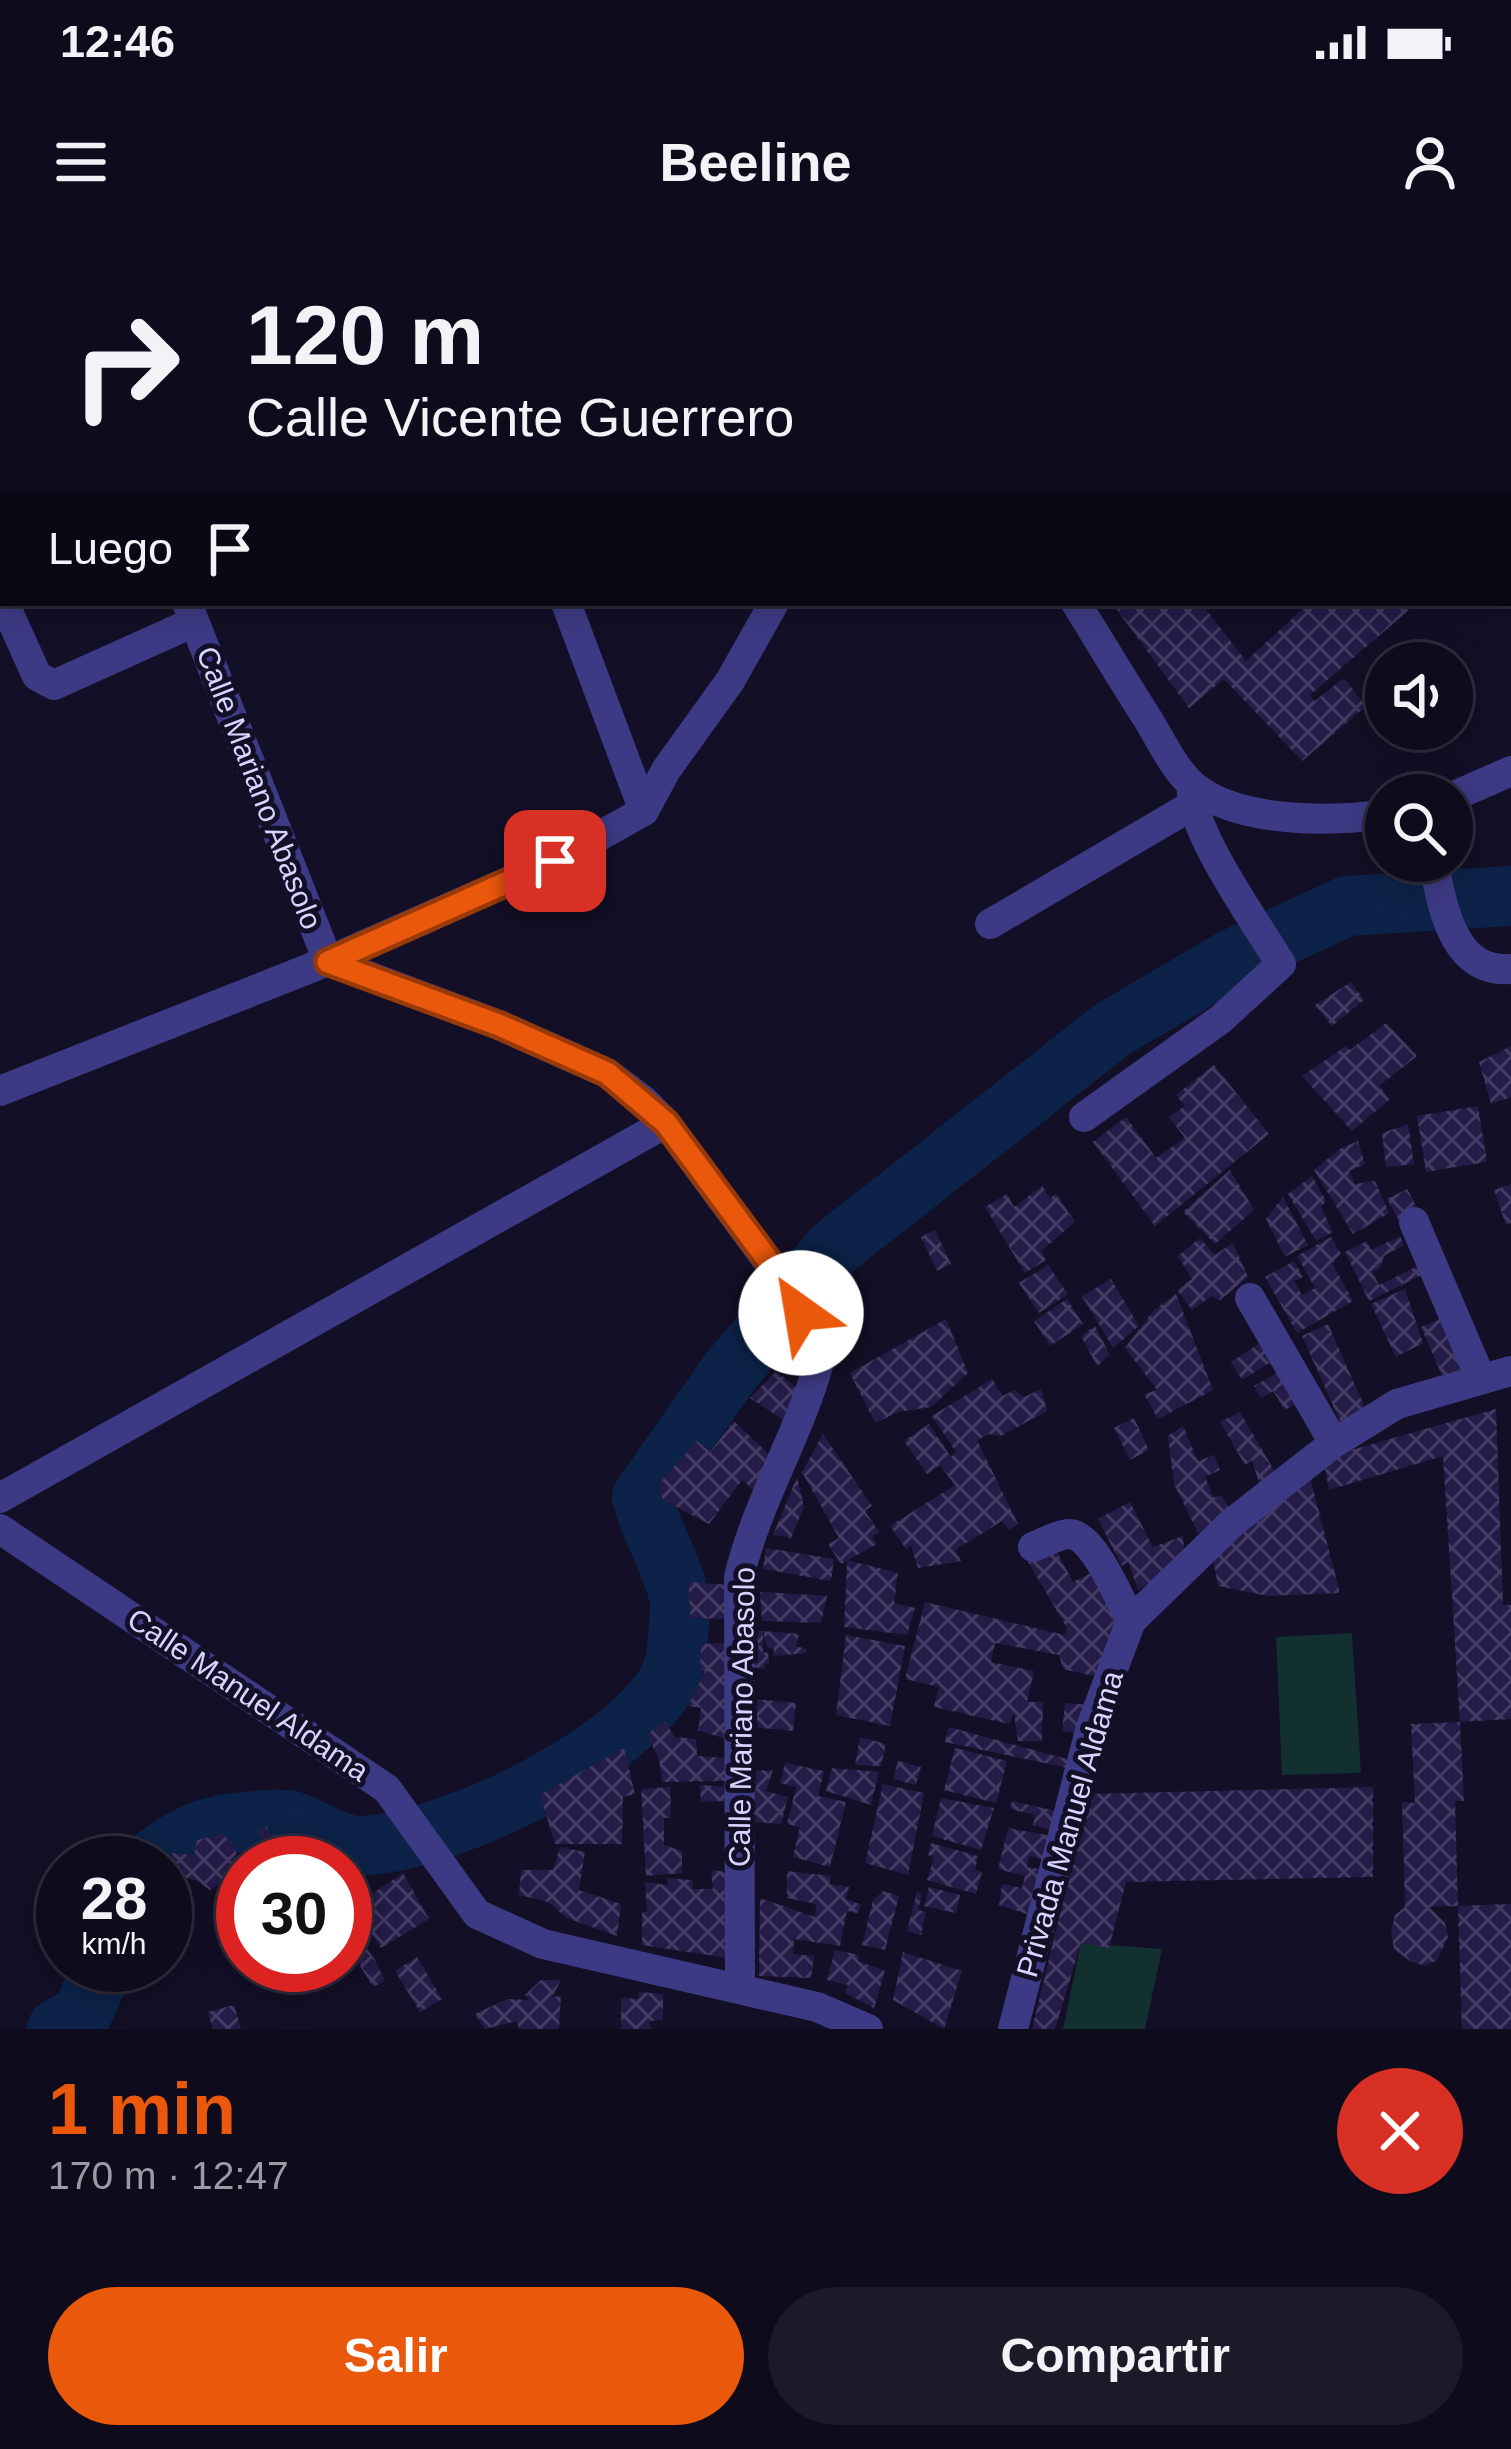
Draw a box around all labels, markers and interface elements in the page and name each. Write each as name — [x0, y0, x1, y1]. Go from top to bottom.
text: 12:46 — [60, 16, 175, 67]
icon: menu — [48, 129, 114, 195]
icon: person — [1397, 129, 1463, 195]
text: Beeline — [659, 132, 852, 192]
icon: right — [48, 288, 204, 444]
text: 120 m — [246, 288, 484, 382]
text: Calle Vicente Guerrero — [246, 387, 794, 447]
icon: arrive — [197, 516, 263, 582]
text: Luego — [48, 523, 173, 574]
street label: Calle Mariano Abasolo — [190, 642, 329, 934]
map controls — [1365, 642, 1473, 882]
button: sound — [1365, 642, 1473, 750]
button: search — [1365, 774, 1473, 882]
pin — [504, 810, 606, 912]
icon: arrive — [522, 828, 588, 894]
position arrow — [738, 1250, 864, 1376]
street label: Calle Mariano Abasolo — [722, 1567, 761, 1867]
street label: Calle Manuel Aldama — [122, 1602, 375, 1788]
street label: Privada Manuel Aldama — [1010, 1667, 1129, 1981]
speed limit sign: 30 — [216, 1836, 372, 1992]
text: 28 — [81, 1865, 147, 1932]
text: km/h — [81, 1927, 147, 1960]
button: close — [1337, 2068, 1463, 2194]
text: 1 min — [48, 2069, 236, 2149]
text: 170 m · 12:47 — [48, 2154, 289, 2197]
button: Salir — [48, 2287, 744, 2425]
button: Compartir — [768, 2287, 1463, 2425]

